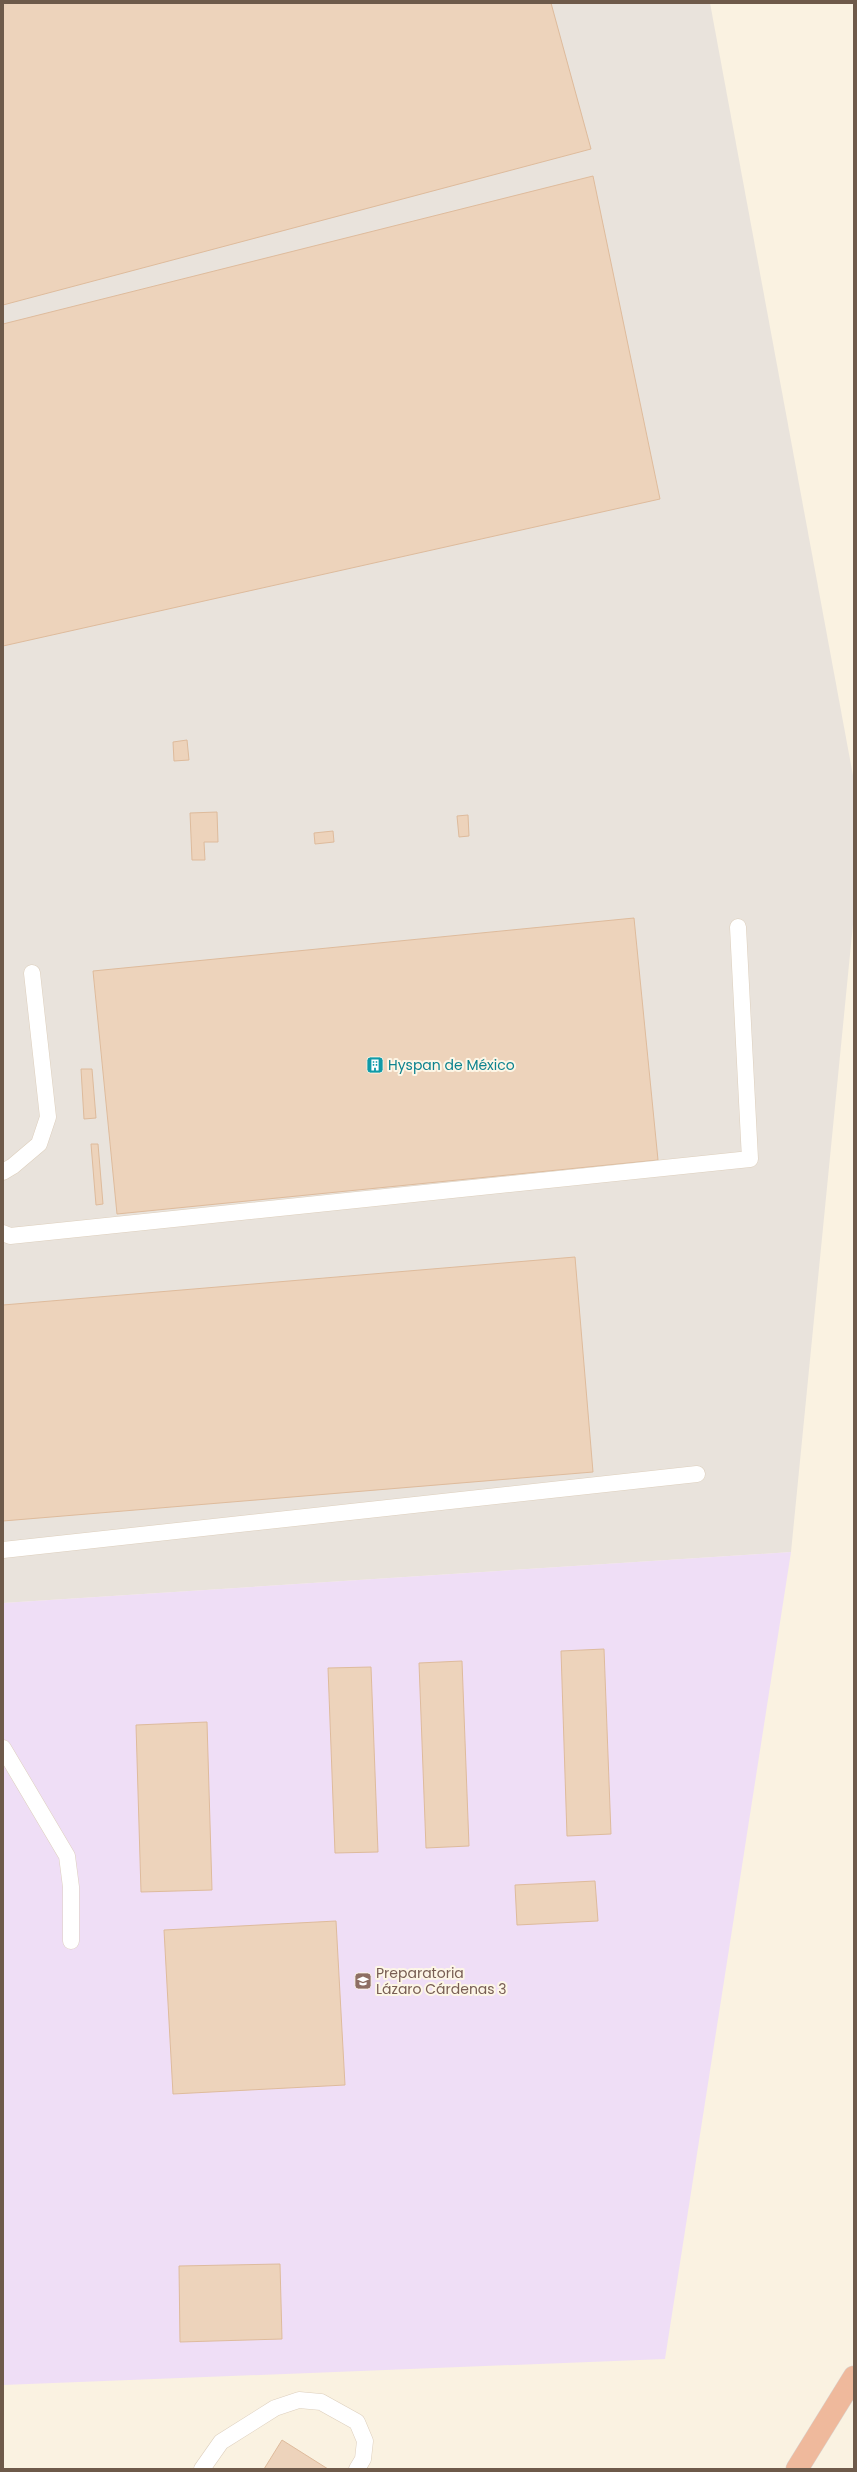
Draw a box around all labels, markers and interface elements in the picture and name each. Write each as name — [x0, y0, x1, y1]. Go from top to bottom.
building icon: Hyspan de México — [365, 1055, 385, 1075]
place label: Hyspan de México — [388, 1055, 515, 1075]
place label: Preparatoria Lázaro Cárdenas 3 — [376, 1963, 507, 1999]
school or university icon: Preparatoria Lázaro Cárdenas 3 — [353, 1971, 373, 1991]

